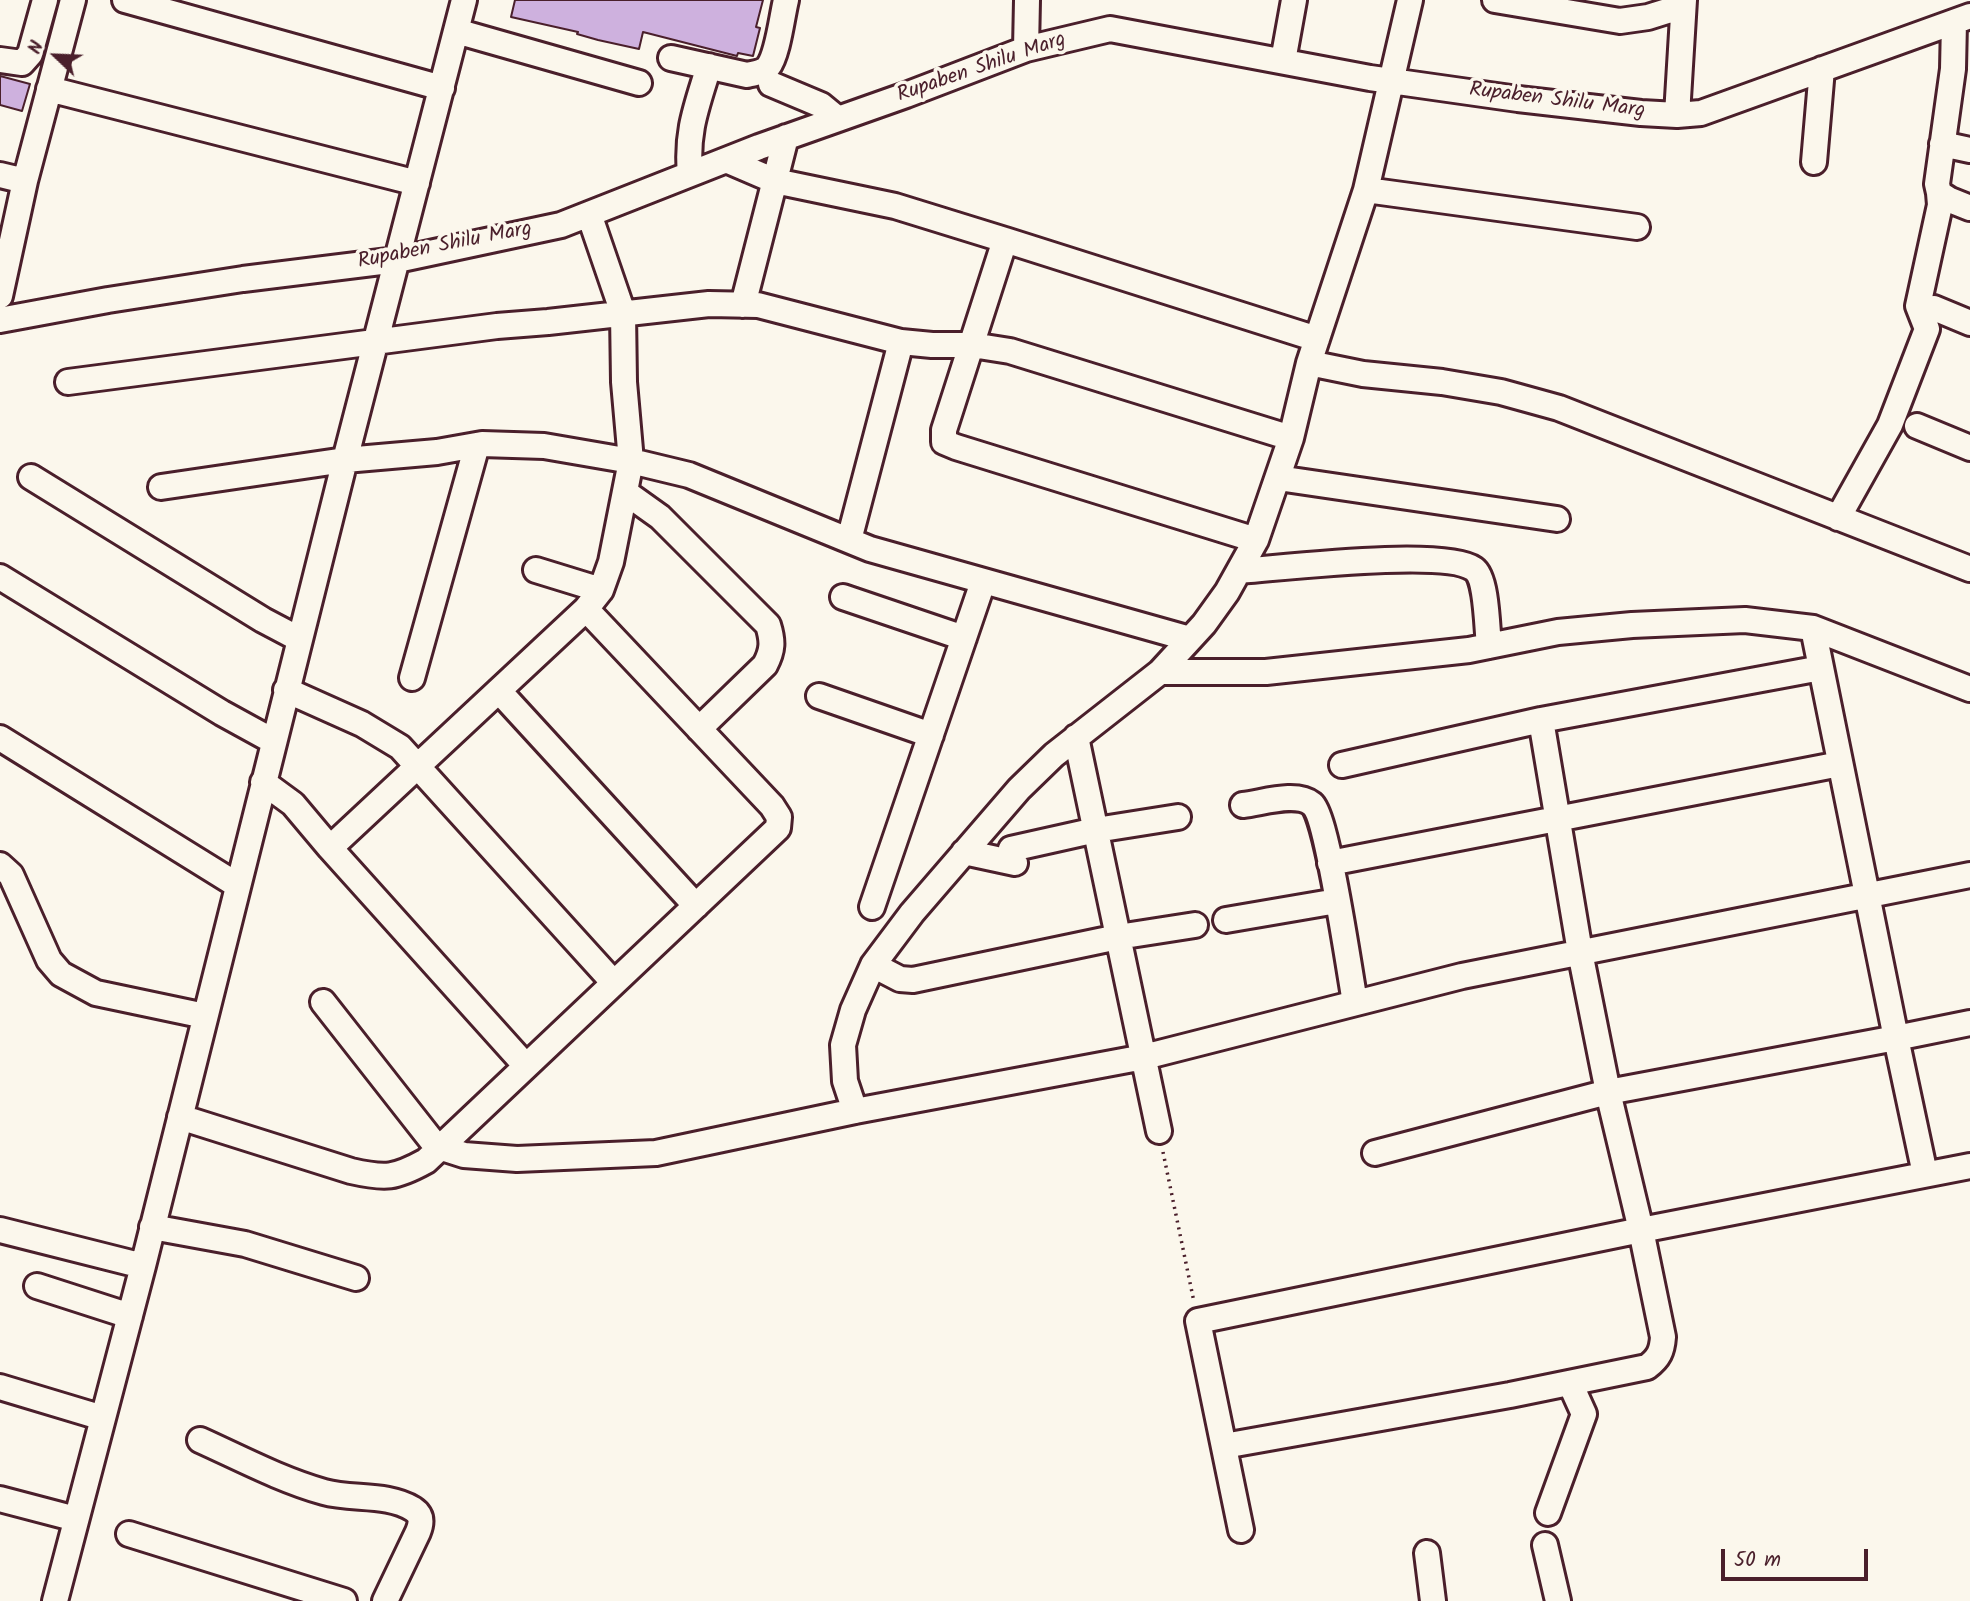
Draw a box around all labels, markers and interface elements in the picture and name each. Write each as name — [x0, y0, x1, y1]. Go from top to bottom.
north arrow — [21, 21, 91, 91]
street label: Rupaben Shilu Marg — [894, 28, 1070, 110]
text: N — [21, 36, 53, 59]
street label: Rupaben Shilu Marg — [1468, 79, 1646, 125]
street label: Rupaben Shilu Marg — [356, 218, 534, 276]
scale bar — [1725, 1534, 1872, 1578]
text: 50 m — [1734, 1544, 1781, 1577]

